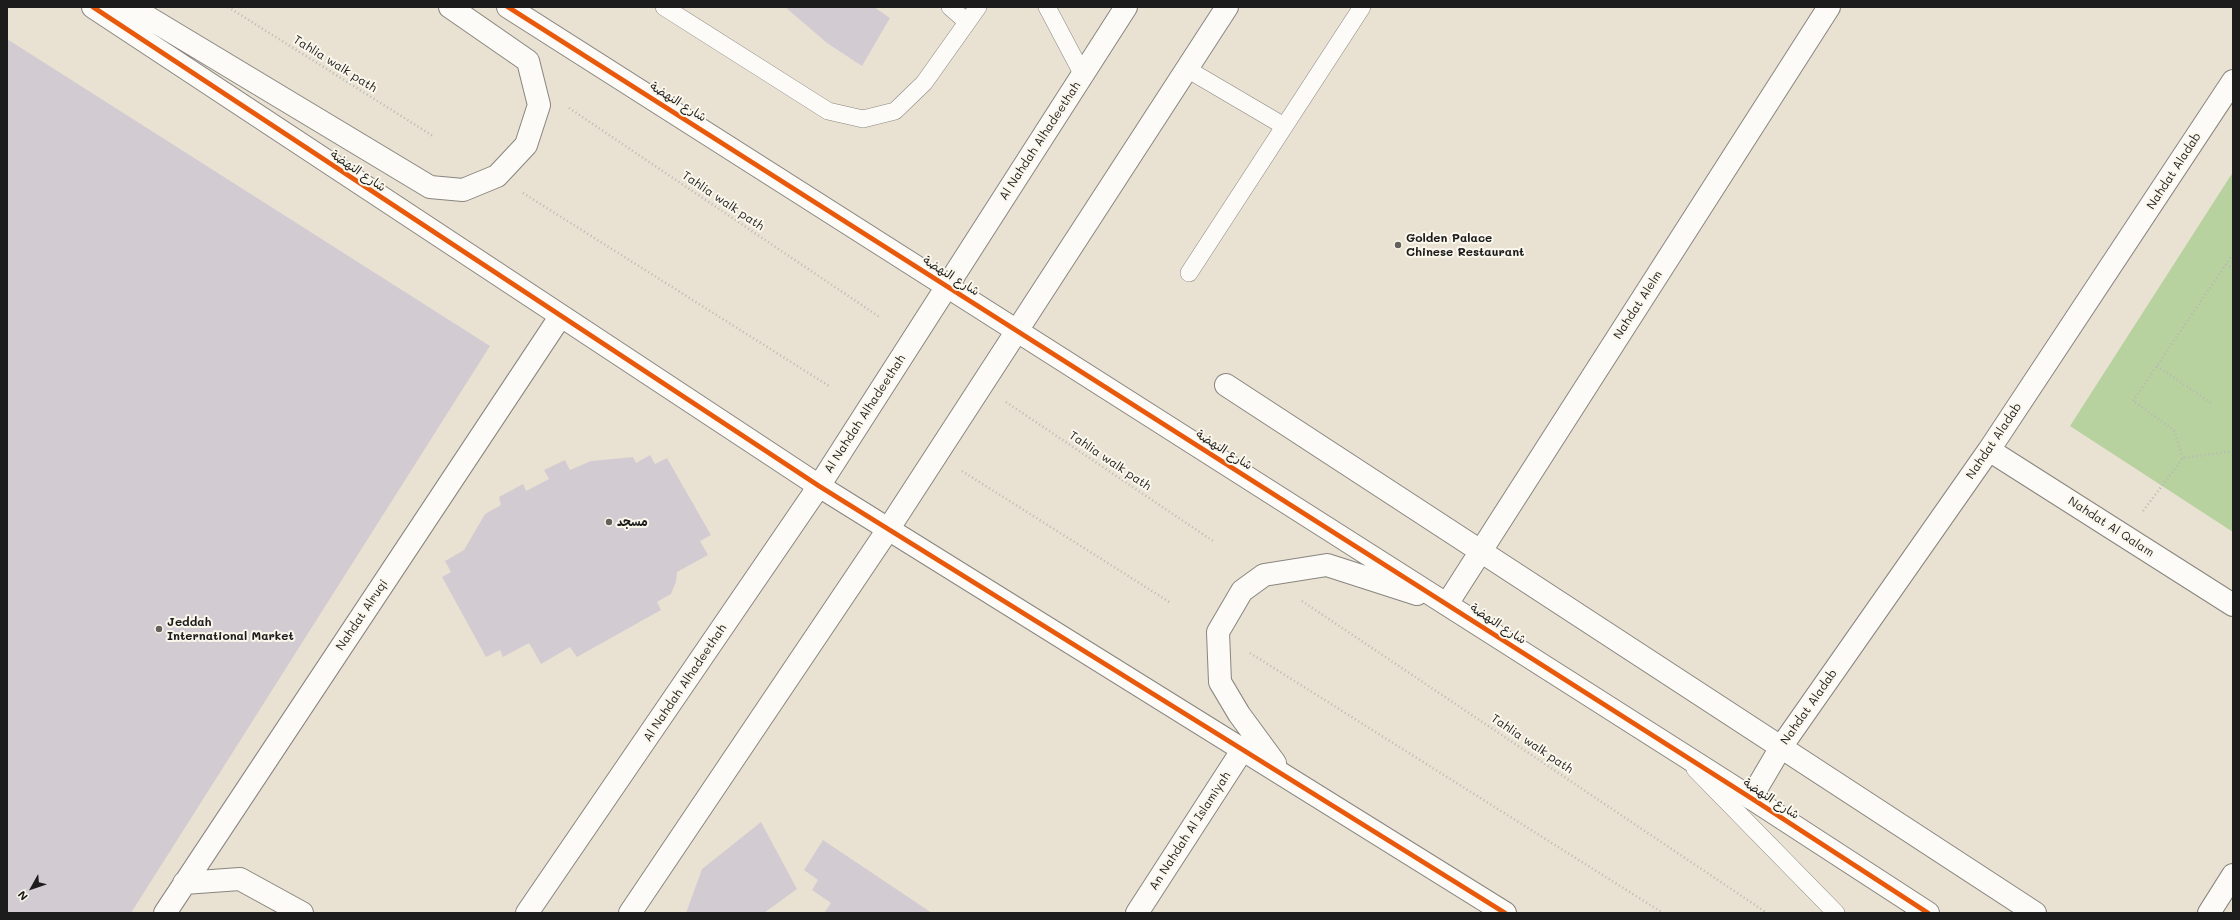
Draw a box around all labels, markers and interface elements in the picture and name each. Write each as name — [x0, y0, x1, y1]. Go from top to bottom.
street label: Tahlia walk path — [291, 32, 379, 96]
street label: شارع النهضة — [647, 79, 709, 125]
street label: Al Nahdah Alhadeethah — [996, 79, 1084, 203]
street label: Nahdat Aladab — [2144, 130, 2204, 212]
street label: شارع النهضة — [328, 147, 388, 195]
street label: Tahlia walk path — [679, 168, 767, 234]
place label: Golden Palace Chinese Restaurant — [1406, 231, 1524, 259]
marker: Golden Palace Chinese Restaurant — [1393, 240, 1403, 250]
street label: شارع النهضة — [920, 253, 982, 299]
street label: Nahdat Alelm — [1611, 268, 1665, 342]
street label: Al Nahdah Alhadeethah — [821, 352, 909, 476]
street label: Nahdat Aladab — [1963, 400, 2025, 482]
street label: شارع النهضة — [1193, 427, 1255, 473]
street label: Tahlia walk path — [1066, 428, 1154, 494]
street label: Nahdat Al Qalam — [2065, 494, 2157, 560]
place label: مسجد — [617, 515, 648, 529]
marker: مسجد — [604, 517, 614, 527]
street label: Nahdat Alruqi — [333, 577, 391, 653]
street label: شارع النهضة — [1467, 601, 1529, 647]
place label: Jeddah International Market — [167, 615, 294, 643]
street label: Al Nahdah Alhadeethah — [640, 622, 730, 744]
marker: Jeddah International Market — [154, 624, 164, 634]
street label: Nahdat Aladab — [1778, 666, 1840, 748]
street label: Tahlia walk path — [1488, 711, 1576, 777]
street label: An Nahdah Al Islamiyah — [1146, 769, 1234, 893]
street label: شارع النهضة — [1740, 776, 1802, 822]
north arrow — [12, 868, 52, 908]
text: N — [14, 888, 31, 904]

